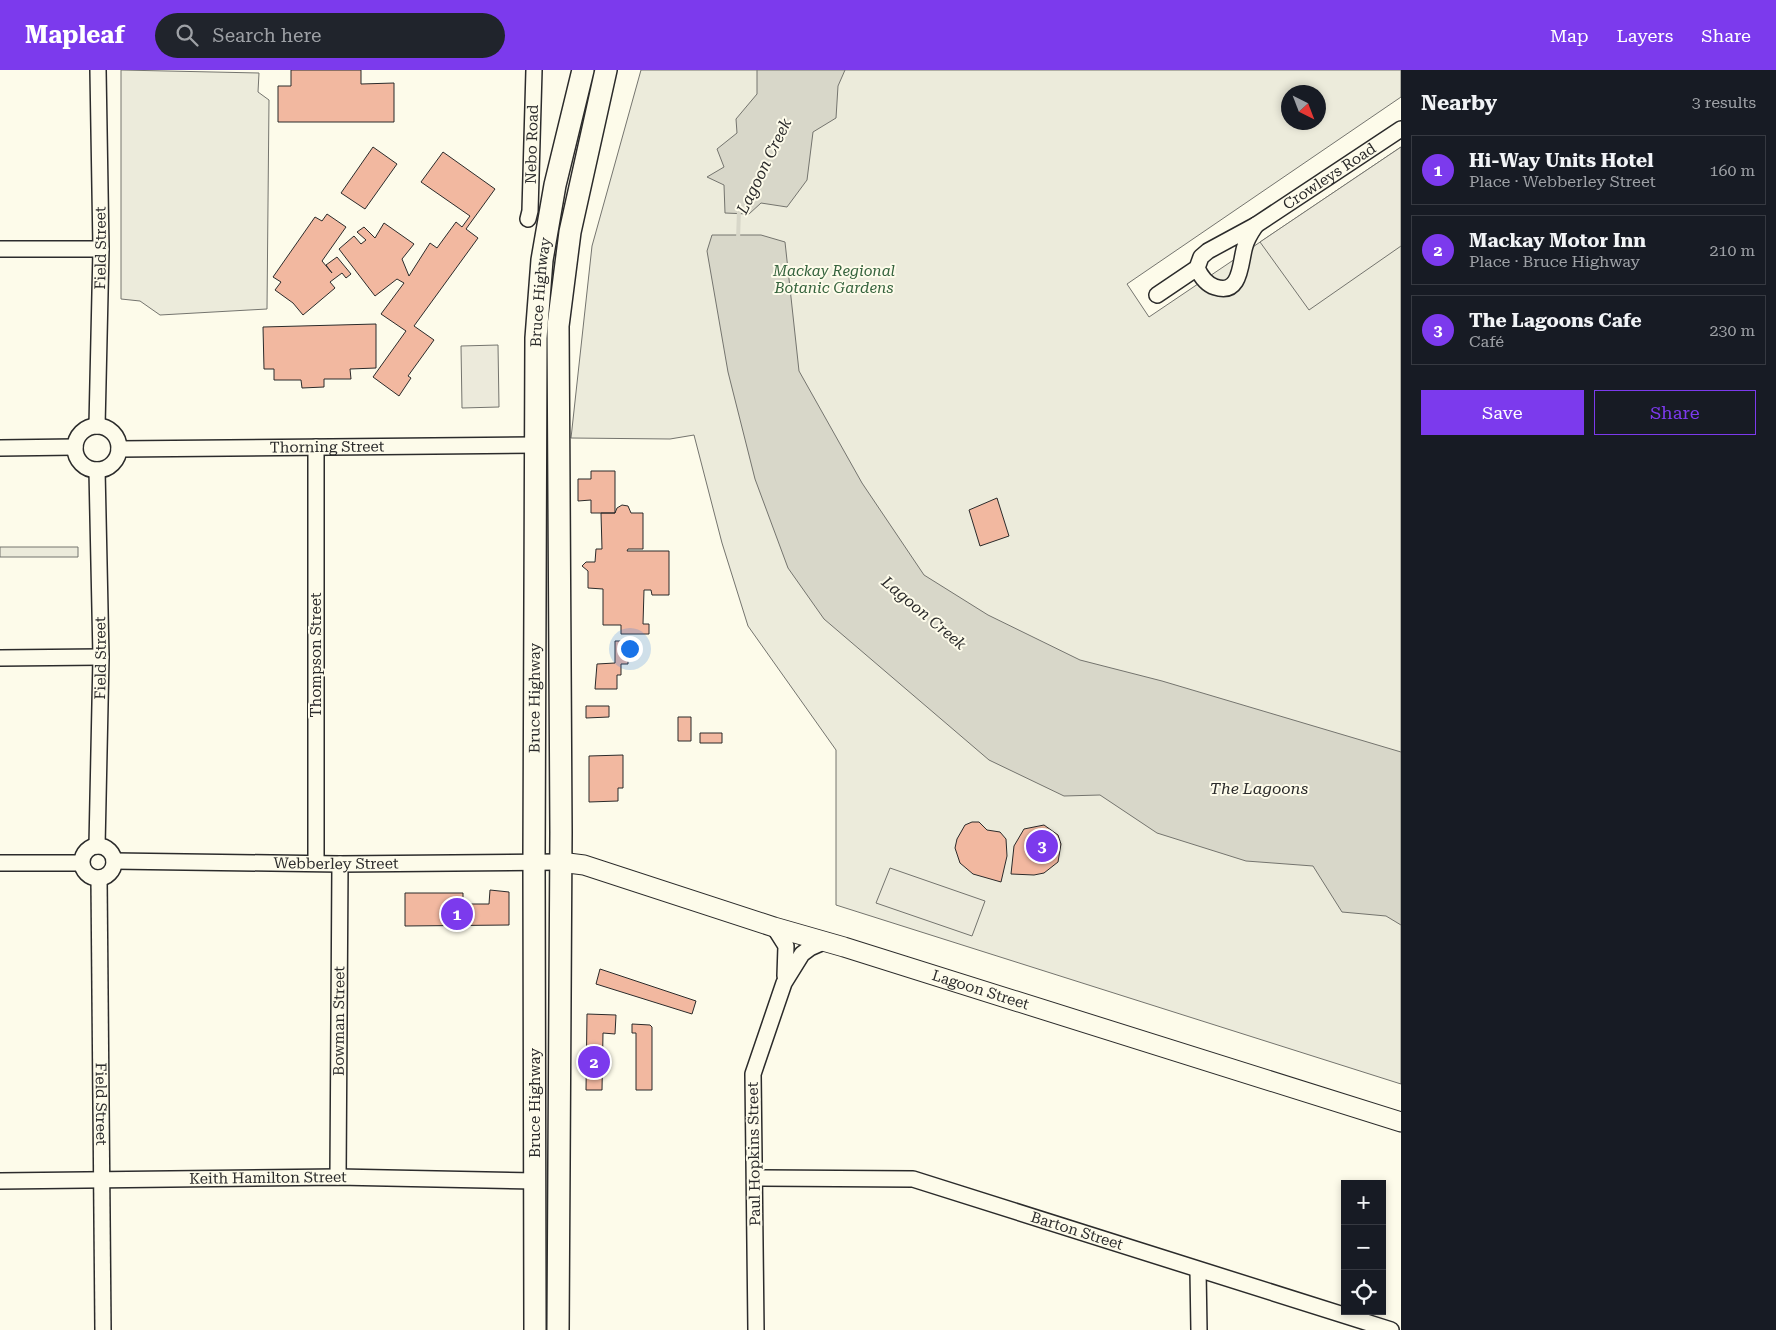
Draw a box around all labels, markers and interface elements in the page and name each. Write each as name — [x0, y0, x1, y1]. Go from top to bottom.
search box — [155, 13, 505, 58]
text: Mapleaf — [25, 21, 125, 49]
icon: search — [173, 21, 201, 49]
text: Search here — [213, 24, 321, 47]
text: Map — [1550, 25, 1589, 46]
text: Layers — [1617, 25, 1673, 46]
text: Share — [1701, 25, 1751, 46]
north arrow — [1281, 85, 1326, 130]
text: Nearby — [1421, 91, 1497, 115]
text: 3 results — [1692, 93, 1756, 112]
street label: Nebo Road — [522, 104, 542, 184]
water label: Lagoon Creek — [732, 115, 796, 218]
street label: Crowleys Road — [1280, 139, 1379, 214]
text: Hi-Way Units Hotel — [1469, 149, 1653, 172]
text: 1 — [1434, 161, 1442, 180]
text: 160 m — [1709, 161, 1755, 180]
text: Place · Webberley Street — [1469, 172, 1656, 191]
street label: Field Street — [91, 206, 110, 290]
text: Mackay Motor Inn — [1469, 229, 1646, 252]
street label: Bruce Highway — [527, 236, 555, 347]
text: 2 — [1434, 241, 1442, 260]
text: 210 m — [1709, 241, 1755, 260]
text: Place · Bruce Highway — [1469, 252, 1640, 271]
park label: Mackay Regional Botanic Gardens — [772, 262, 896, 297]
text: The Lagoons Cafe — [1469, 309, 1642, 332]
text: 3 — [1434, 321, 1442, 340]
text: 230 m — [1709, 321, 1755, 340]
text: Café — [1469, 332, 1504, 351]
button: Save — [1421, 390, 1584, 435]
button: Share — [1594, 390, 1756, 435]
street label: Thorning Street — [270, 437, 385, 457]
water label: Lagoon Creek — [877, 572, 970, 654]
street label: Thompson Street — [307, 592, 325, 718]
street label: Field Street — [91, 616, 110, 700]
your location — [617, 636, 643, 662]
street label: Bruce Highway — [525, 643, 544, 753]
water label: The Lagoons — [1210, 779, 1308, 798]
pin: 3 — [1026, 827, 1058, 865]
street label: Webberley Street — [273, 854, 399, 873]
pin: 1 — [441, 895, 473, 933]
street label: Bowman Street — [330, 966, 348, 1076]
street label: Lagoon Street — [930, 966, 1032, 1014]
pin: 2 — [578, 1043, 610, 1081]
street label: Bruce Highway — [526, 1048, 544, 1158]
street label: Field Street — [92, 1062, 110, 1146]
street label: Paul Hopkins Street — [744, 1081, 764, 1226]
street label: Keith Hamilton Street — [189, 1168, 347, 1188]
map controls — [1341, 1180, 1386, 1315]
button: + — [1341, 1180, 1386, 1225]
street label: Barton Street — [1029, 1208, 1126, 1254]
button: − — [1341, 1225, 1386, 1270]
button: locate — [1341, 1270, 1386, 1315]

